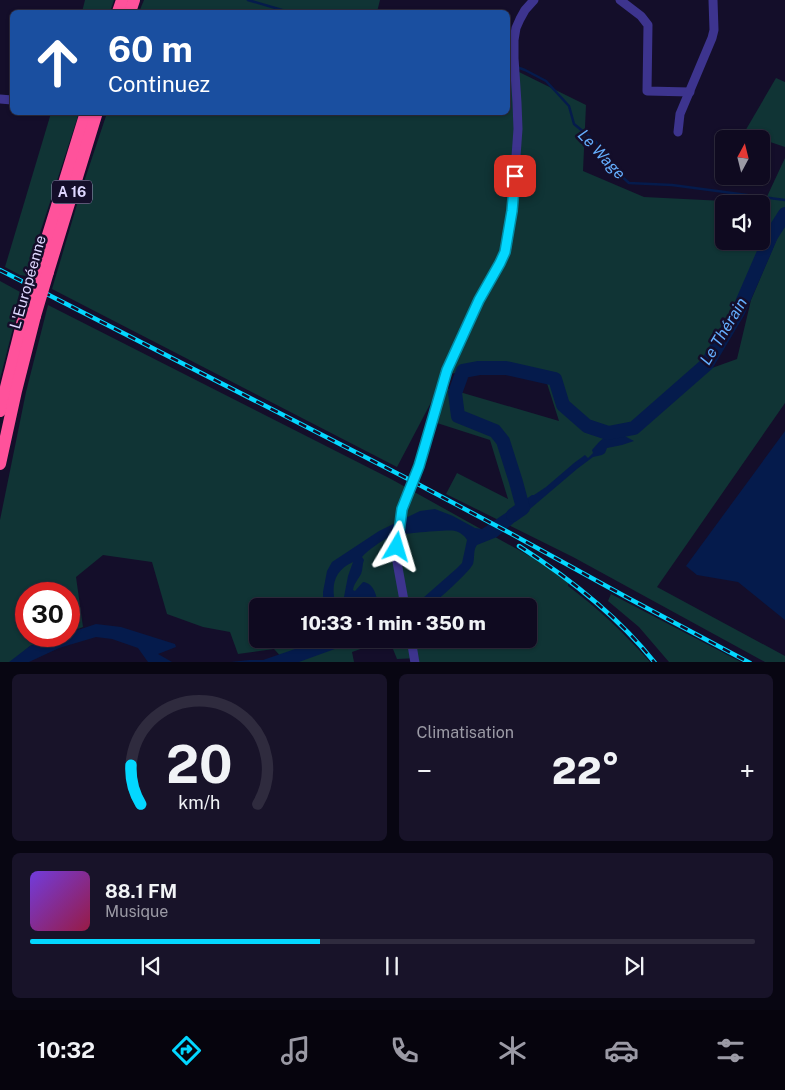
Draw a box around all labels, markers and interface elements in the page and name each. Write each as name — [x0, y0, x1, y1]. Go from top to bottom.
text: 60 m — [108, 29, 193, 70]
icon: ahead — [25, 30, 90, 95]
text: Continuez — [108, 71, 210, 97]
water label: Le Wage — [574, 126, 630, 183]
north arrow — [715, 130, 770, 185]
map controls — [715, 130, 770, 250]
pin — [494, 155, 536, 197]
icon: arrive — [501, 162, 529, 190]
road number: A 16 — [52, 180, 92, 203]
button: sound — [715, 195, 770, 250]
street label: L'Européenne — [6, 233, 49, 331]
water label: Le Thérain — [696, 294, 751, 368]
position arrow — [370, 520, 422, 572]
speed limit sign: 30 — [15, 582, 80, 647]
text: 10:33 · 1 min · 350 m — [300, 612, 486, 634]
text: Climatisation — [417, 723, 514, 742]
text: 20 — [166, 734, 233, 795]
text: 22° — [552, 748, 620, 793]
text: − — [417, 754, 432, 787]
text: + — [739, 754, 755, 787]
text: km/h — [178, 792, 220, 813]
text: 88.1 FM — [105, 880, 177, 902]
text: Musique — [105, 902, 168, 921]
icon: previous — [137, 952, 165, 980]
icon: pause — [378, 952, 406, 980]
icon: next — [620, 952, 648, 980]
icon: directions — [169, 1033, 204, 1068]
icon: music — [278, 1033, 313, 1068]
icon: phone — [387, 1033, 422, 1068]
icon: climate — [495, 1033, 530, 1068]
icon: car — [604, 1033, 639, 1068]
icon: filters — [713, 1033, 748, 1068]
text: 10:32 — [37, 1037, 95, 1063]

